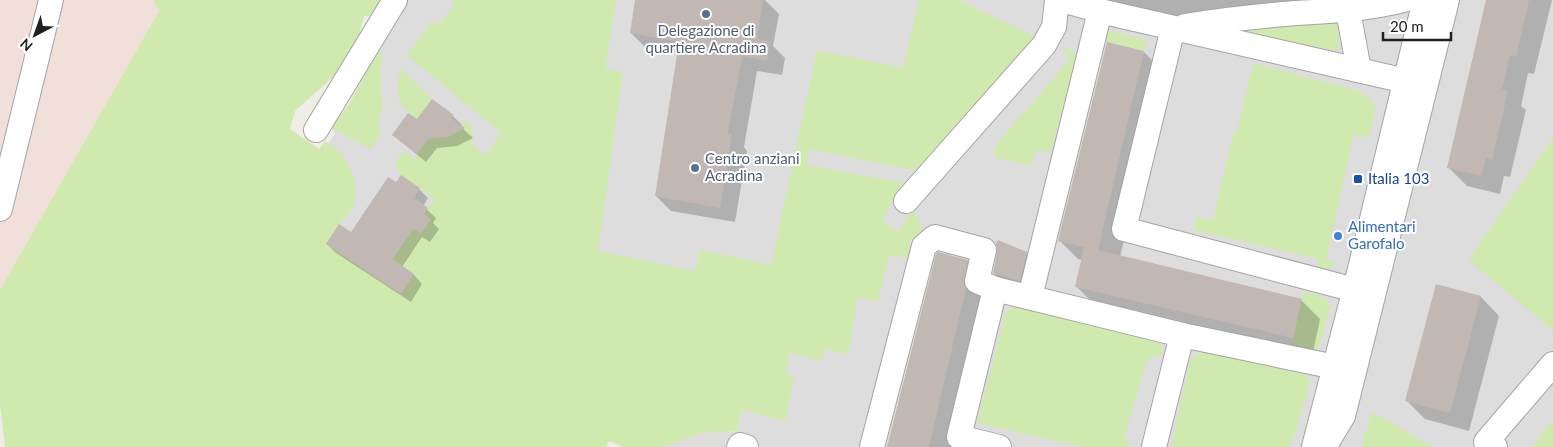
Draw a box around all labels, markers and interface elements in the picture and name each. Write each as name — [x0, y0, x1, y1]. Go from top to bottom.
marker: Delegazione di quartiere Acradina — [700, 8, 712, 20]
north arrow — [10, 10, 60, 60]
scale bar — [1383, 10, 1450, 42]
text: 20 m — [1390, 17, 1424, 35]
place label: Delegazione di quartiere Acradina — [646, 21, 766, 56]
text: N — [16, 35, 36, 55]
place label: Centro anziani Acradina — [705, 149, 800, 184]
marker: Centro anziani Acradina — [689, 162, 701, 174]
place label: Italia 103 — [1368, 169, 1429, 187]
marker: Italia 103 — [1352, 173, 1364, 185]
place label: Alimentari Garofalo — [1348, 217, 1416, 252]
marker: Alimentari Garofalo — [1332, 230, 1344, 242]

